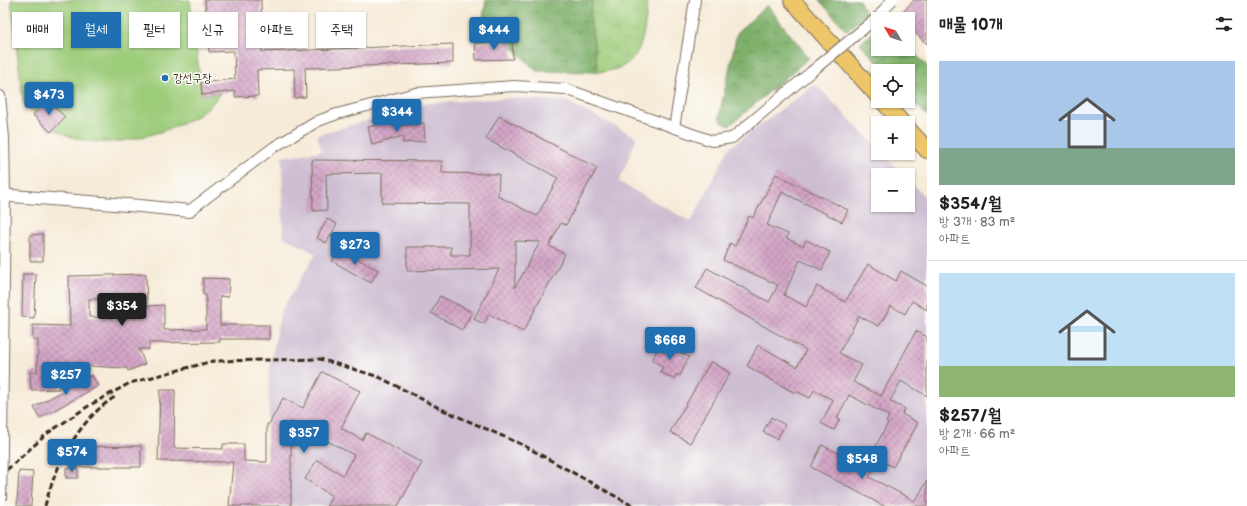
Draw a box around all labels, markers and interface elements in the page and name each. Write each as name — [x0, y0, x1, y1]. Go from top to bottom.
chip: 매매 — [12, 12, 63, 48]
chip: 월세 — [71, 12, 121, 48]
chip: 필터 — [129, 12, 180, 48]
chip: 신규 — [188, 12, 238, 48]
chip: 아파트 — [246, 12, 308, 48]
chip: 주택 — [316, 12, 366, 48]
north arrow — [871, 12, 915, 56]
map controls — [871, 12, 915, 212]
icon: filters — [1213, 13, 1235, 35]
text: 매물 10개 — [939, 15, 1002, 35]
pin: $444 — [470, 17, 518, 51]
text: $444 — [478, 22, 510, 38]
button: locate — [871, 64, 915, 108]
place label: 강선구장 — [173, 71, 212, 86]
marker: 강선구장 — [160, 73, 170, 83]
pin: $473 — [25, 82, 73, 116]
text: $473 — [34, 87, 65, 103]
icon: home — [1051, 87, 1123, 159]
pin: $344 — [373, 99, 421, 133]
text: $344 — [381, 104, 413, 120]
button: + — [871, 116, 915, 160]
button: − — [871, 168, 915, 212]
text: $354/월 — [939, 194, 1002, 214]
text: 방 3개 · 83 m² — [939, 214, 1015, 230]
text: 아파트 — [939, 231, 970, 247]
pin: $273 — [331, 232, 379, 266]
text: $273 — [340, 237, 370, 253]
pin: $354 — [98, 293, 146, 327]
text: $354 — [106, 298, 138, 314]
icon: home — [1051, 299, 1123, 371]
pin: $668 — [646, 327, 694, 361]
text: $668 — [654, 332, 686, 348]
pin: $257 — [42, 362, 90, 396]
text: $257 — [50, 367, 82, 383]
text: $257/월 — [939, 406, 1001, 426]
pin: $357 — [280, 420, 328, 454]
text: $357 — [289, 425, 319, 441]
text: 방 2개 · 66 m² — [939, 426, 1015, 442]
pin: $574 — [48, 439, 96, 473]
text: 아파트 — [939, 443, 970, 459]
text: $574 — [57, 444, 87, 460]
pin: $548 — [838, 446, 886, 480]
text: $548 — [846, 451, 878, 467]

